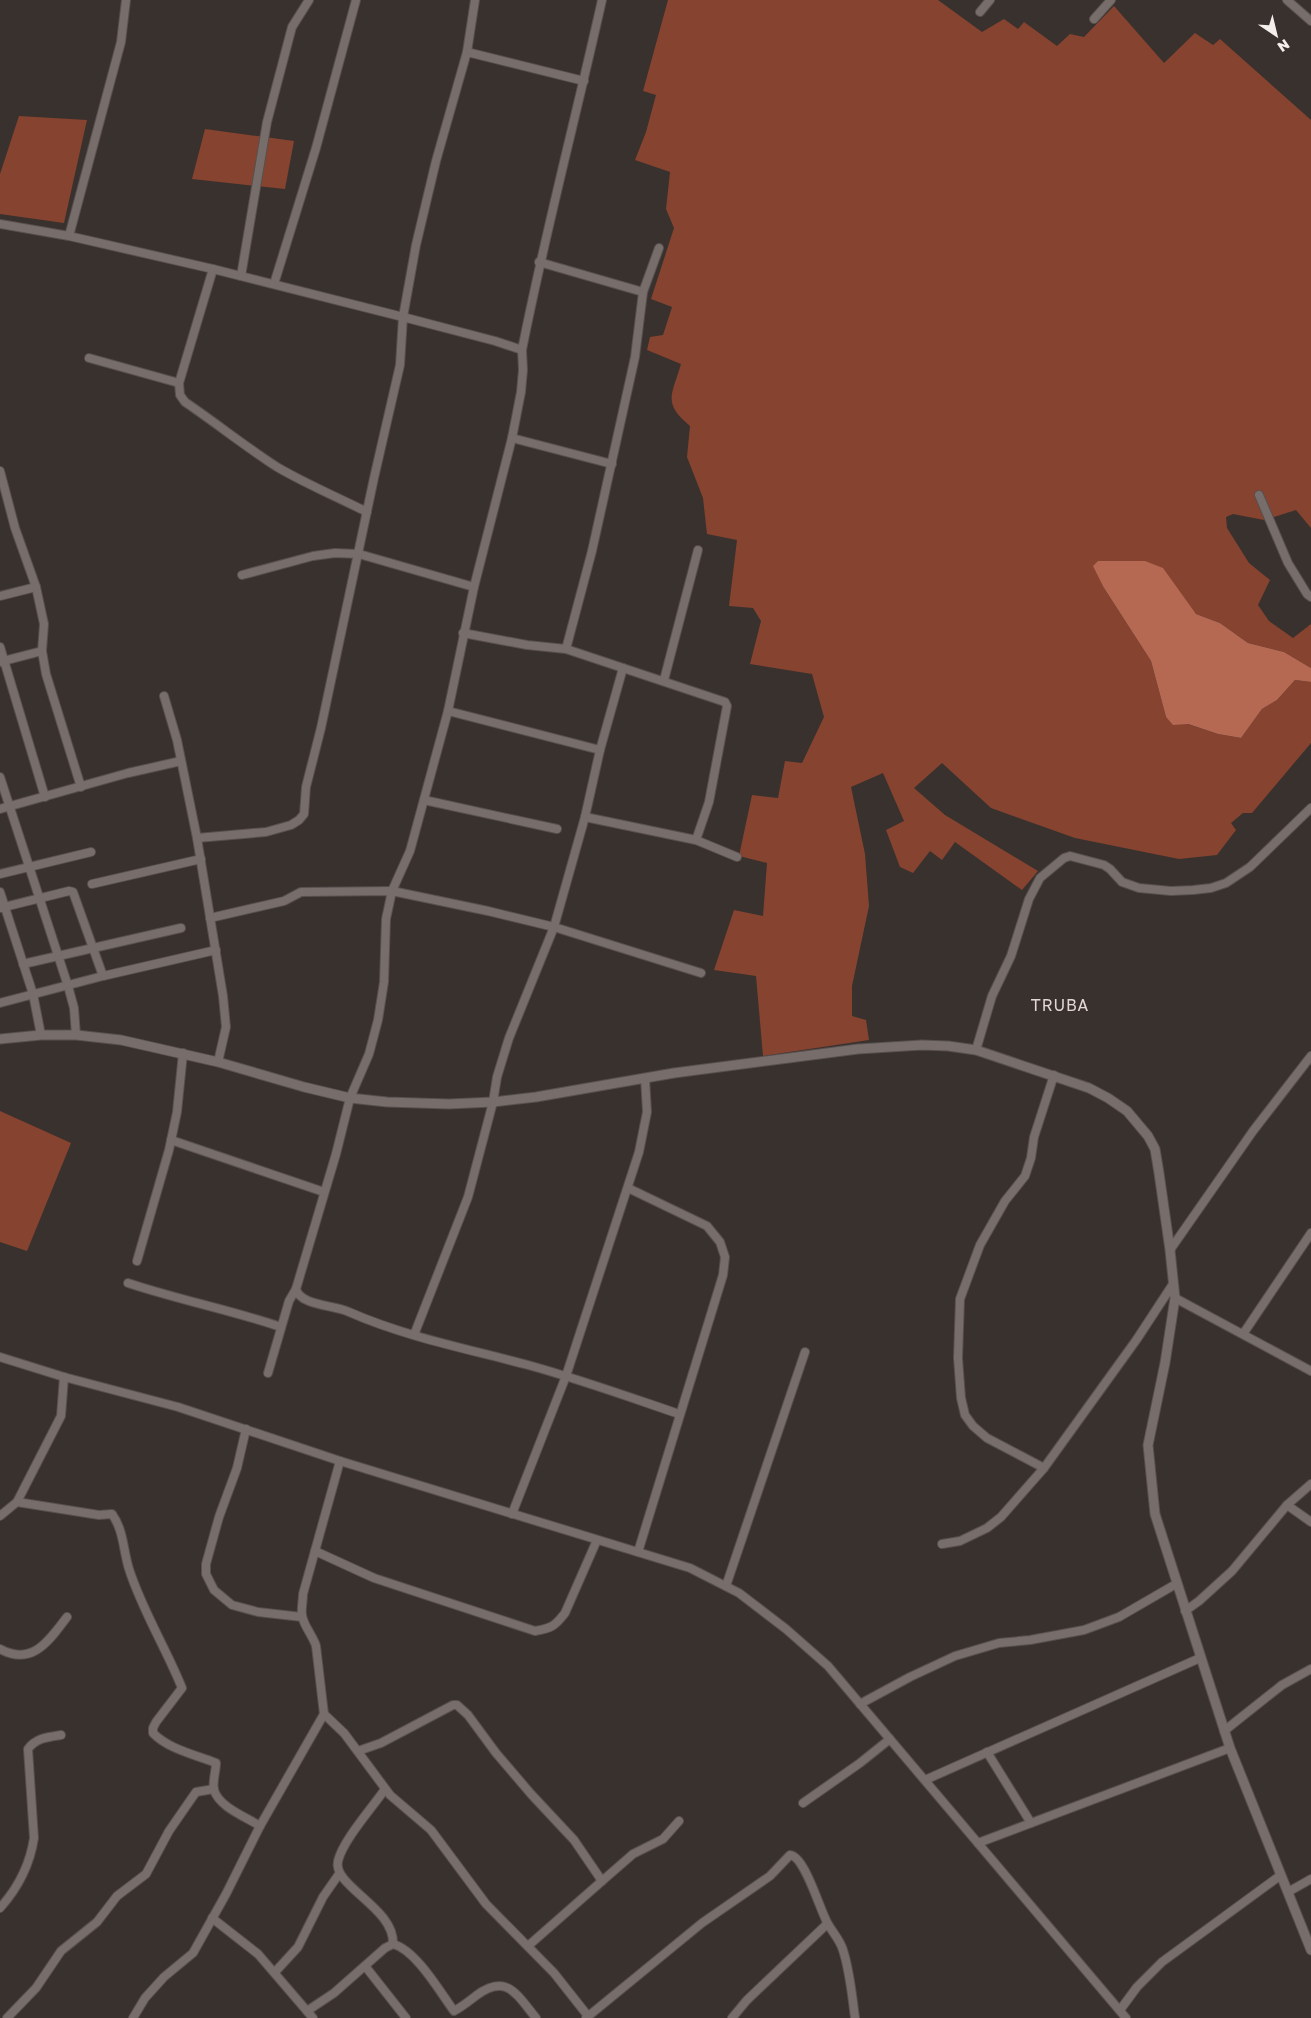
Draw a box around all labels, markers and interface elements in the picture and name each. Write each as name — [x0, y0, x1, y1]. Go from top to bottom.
north arrow — [1251, 10, 1301, 60]
text: N — [1275, 36, 1293, 56]
district label: TRUBA — [1031, 995, 1089, 1015]

